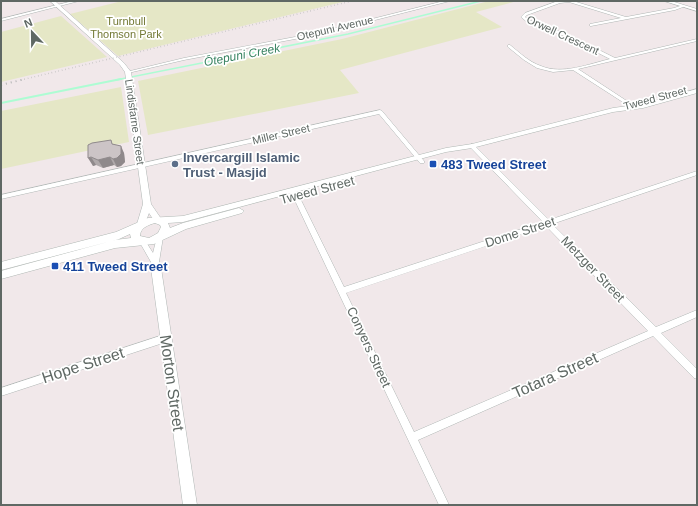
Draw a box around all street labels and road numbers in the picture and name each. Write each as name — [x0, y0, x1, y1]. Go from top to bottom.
street label: Otepuni Avenue — [296, 13, 374, 43]
street label: Orwell Crescent — [525, 13, 601, 57]
street label: Lindisfarne Street — [123, 78, 147, 166]
street label: Tweed Street — [622, 84, 688, 112]
street label: Miller Street — [251, 122, 311, 146]
street label: Tweed Street — [278, 173, 356, 207]
street label: Dome Street — [483, 213, 557, 250]
street label: Metzger Street — [558, 233, 628, 305]
street label: Conyers Street — [344, 305, 394, 390]
street label: Morton Street — [157, 334, 187, 433]
street label: Hope Street — [40, 344, 127, 386]
street label: Totara Street — [510, 348, 601, 401]

